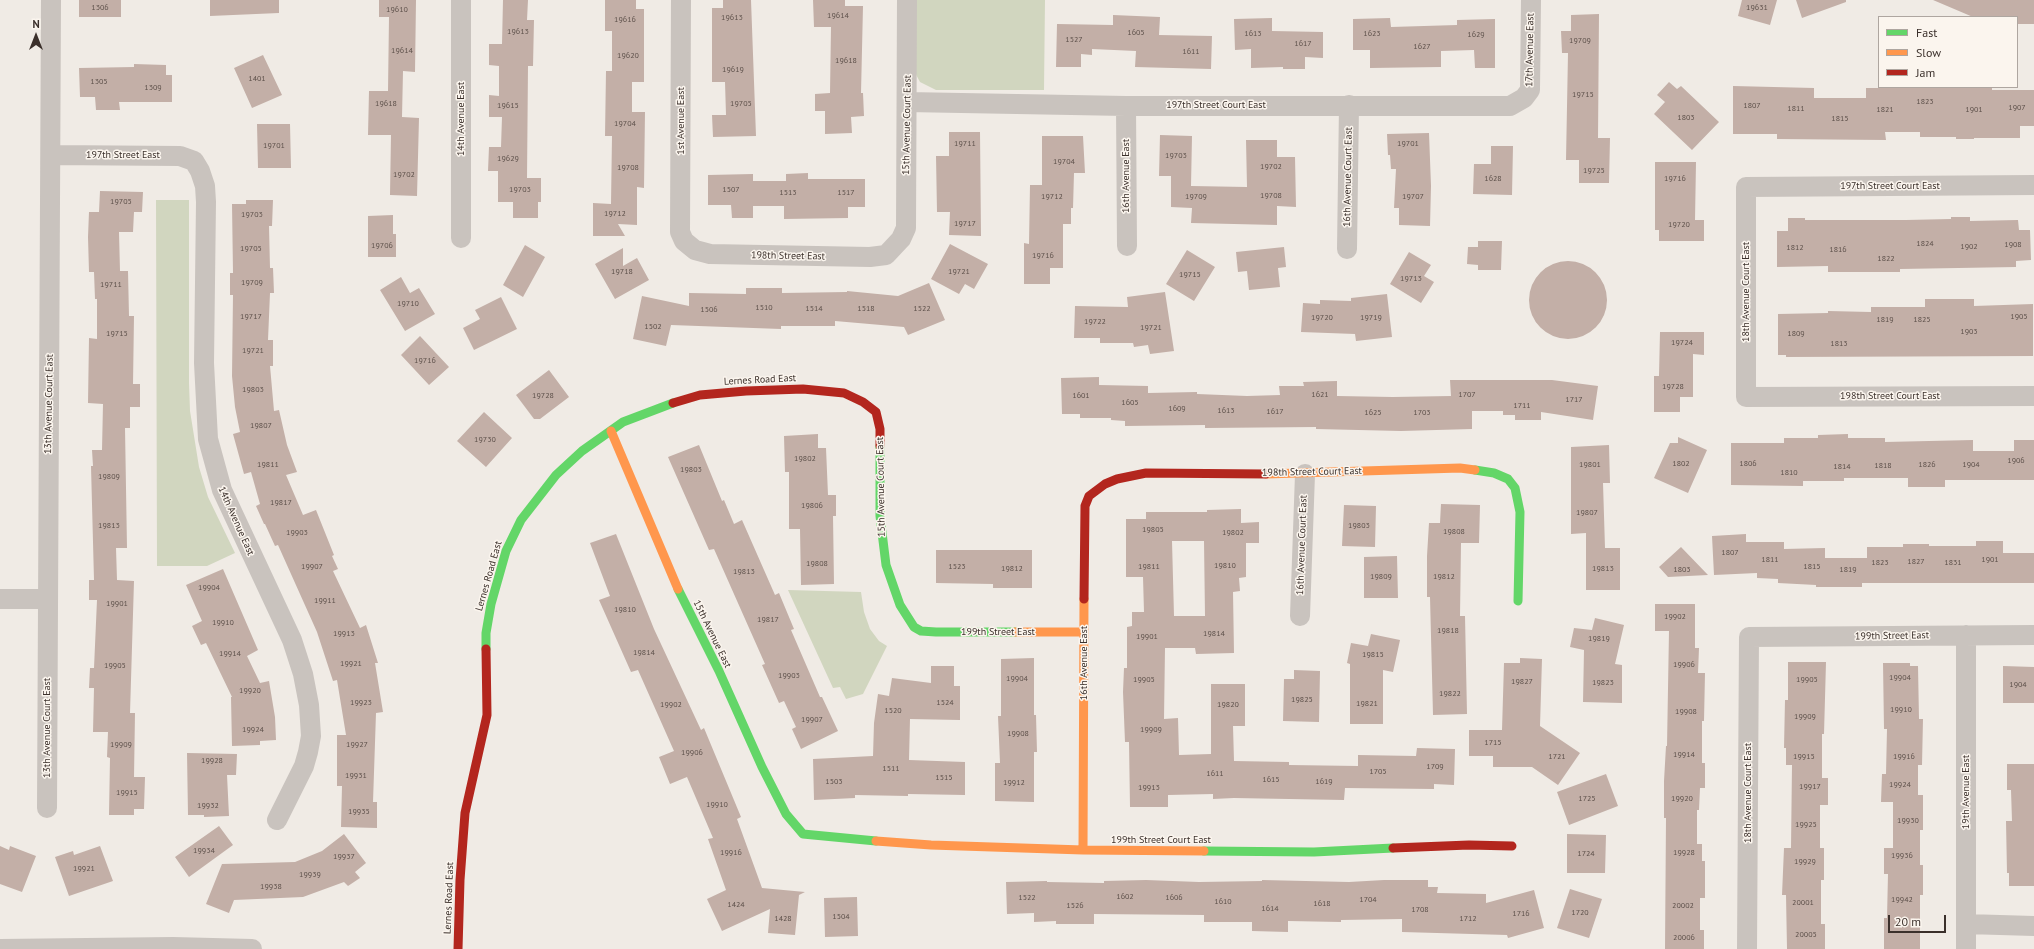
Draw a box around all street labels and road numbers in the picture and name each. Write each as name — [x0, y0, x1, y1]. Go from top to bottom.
street label: 17th Avenue East — [1523, 13, 1537, 87]
street label: 15th Avenue Court East — [900, 75, 914, 175]
street label: 14th Avenue East — [455, 82, 467, 156]
street label: 1st Avenue East — [675, 87, 687, 155]
street label: 197th Street Court East — [1166, 99, 1266, 111]
street label: 16th Avenue Court East — [1341, 127, 1355, 227]
street label: 16th Avenue East — [1120, 139, 1132, 213]
street label: 197th Street East — [86, 149, 160, 161]
street label: 197th Street Court East — [1840, 180, 1940, 192]
street label: 18th Avenue Court East — [1740, 242, 1752, 342]
street label: 198th Street East — [751, 249, 825, 263]
street label: 13th Avenue Court East — [42, 354, 56, 454]
street label: Lernes Road East — [724, 372, 796, 388]
street label: 198th Street Court East — [1840, 390, 1940, 402]
street label: 15th Avenue Court East — [874, 437, 888, 537]
street label: 198th Street Court East — [1262, 465, 1362, 479]
street label: 14th Avenue East — [215, 485, 257, 557]
street label: 16th Avenue Court East — [1294, 495, 1310, 595]
street label: Lernes Road East — [473, 540, 505, 612]
street label: 15th Avenue East — [690, 598, 734, 670]
street label: 199th Street East — [961, 626, 1035, 638]
street label: 16th Avenue East — [1078, 626, 1090, 700]
street label: 199th Street East — [1855, 629, 1929, 643]
street label: 13th Avenue Court East — [41, 678, 53, 778]
street label: 18th Avenue Court East — [1742, 743, 1754, 843]
street label: 19th Avenue East — [1960, 755, 1972, 829]
street label: 199th Street Court East — [1111, 834, 1211, 846]
street label: Lernes Road East — [442, 862, 456, 934]

